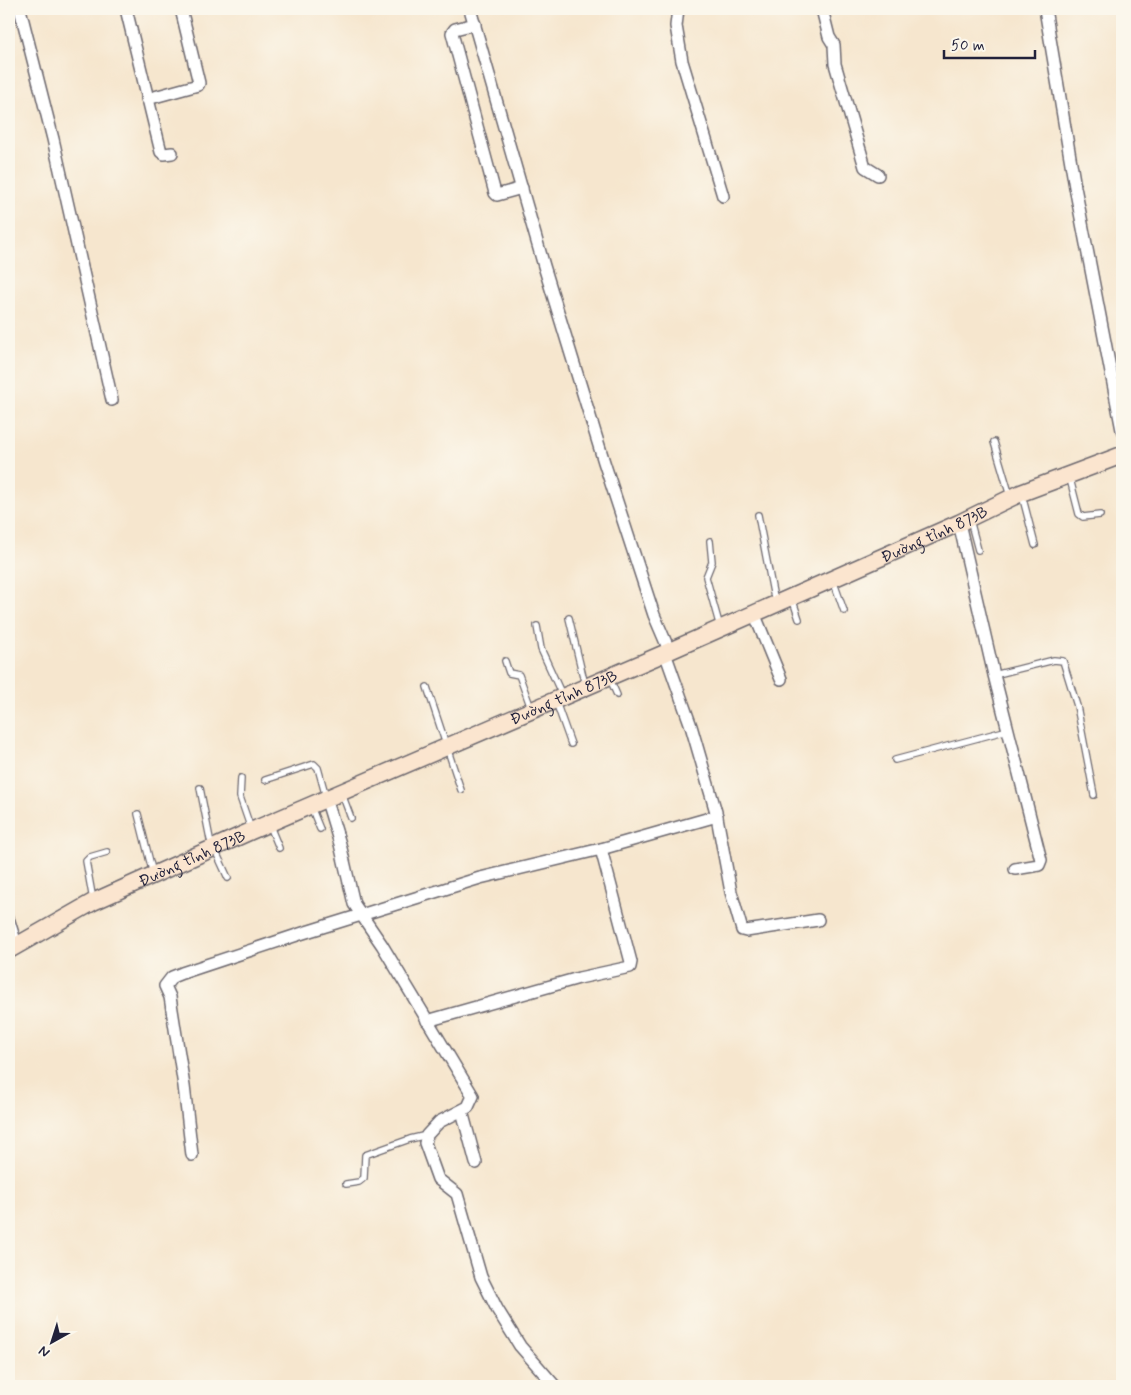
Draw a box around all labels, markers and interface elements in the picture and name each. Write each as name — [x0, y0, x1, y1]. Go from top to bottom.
scale bar — [944, 28, 1035, 60]
text: 50 m — [951, 36, 985, 56]
street label: Đường tỉnh 873B — [878, 502, 992, 568]
street label: Đường tỉnh 873B — [507, 666, 621, 730]
street label: Đường tỉnh 873B — [136, 826, 249, 892]
north arrow — [28, 1318, 78, 1368]
text: N — [35, 1341, 54, 1361]

